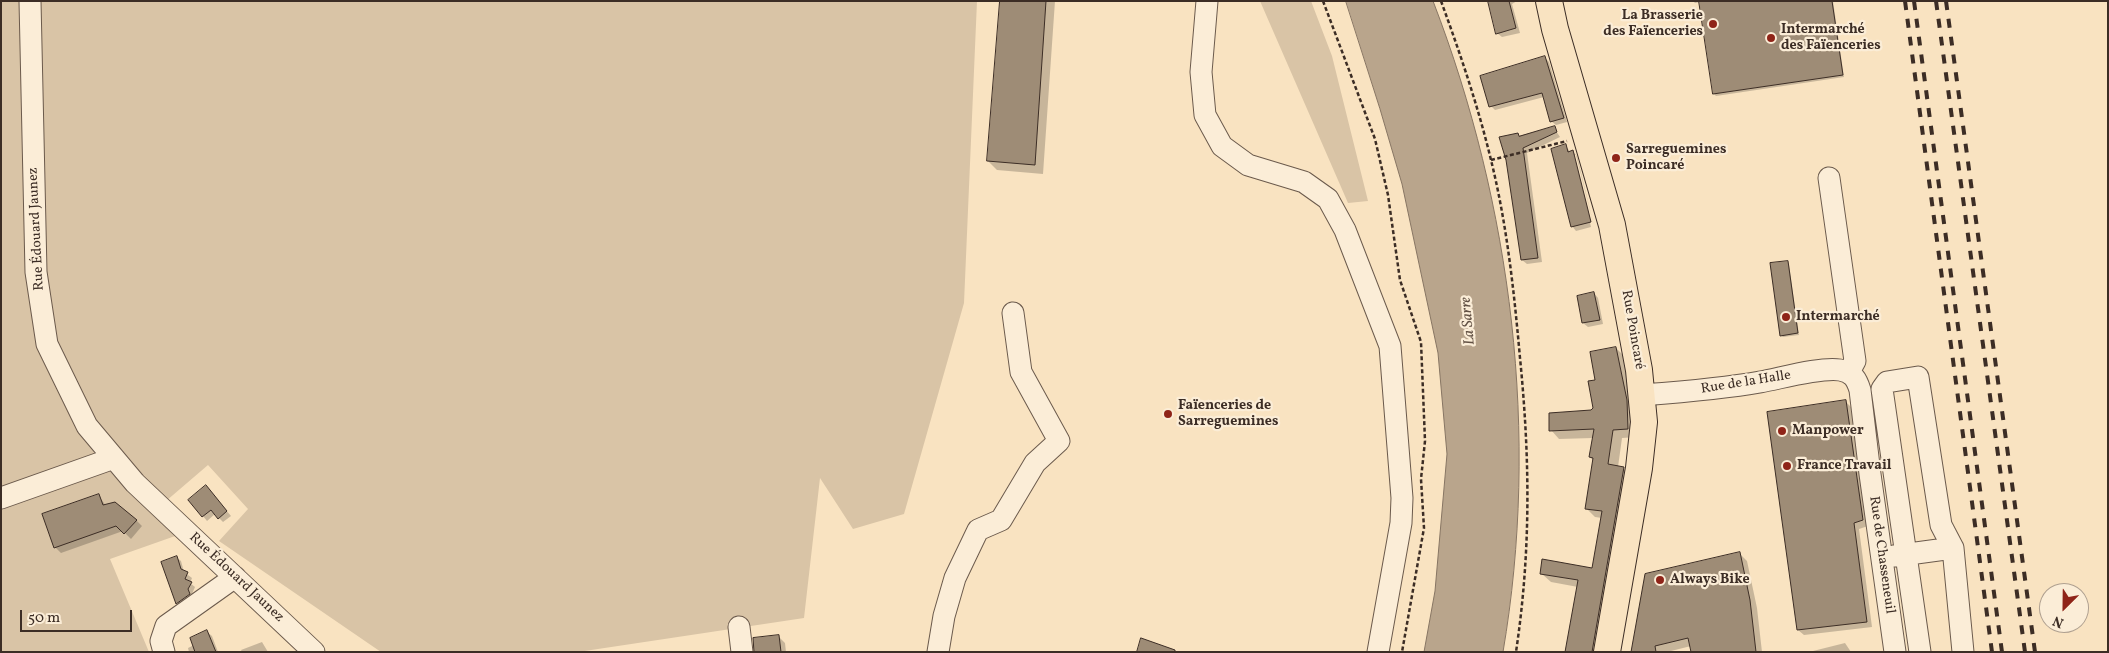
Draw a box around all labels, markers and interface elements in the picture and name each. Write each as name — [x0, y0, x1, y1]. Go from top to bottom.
place label: La Brasserie des Faïenceries — [1603, 8, 1703, 40]
marker: La Brasserie des Faïenceries — [1707, 18, 1719, 30]
place label: Intermarché des Faïenceries — [1781, 22, 1881, 54]
marker: Intermarché des Faïenceries — [1765, 32, 1777, 44]
place label: Sarreguemines Poincaré — [1626, 142, 1726, 174]
marker: Sarreguemines Poincaré — [1610, 152, 1622, 164]
street label: Rue Édouard Jaunez — [25, 167, 49, 291]
street label: Rue Poincaré — [1617, 289, 1647, 371]
water label: La Sarre — [1458, 296, 1480, 346]
place label: Intermarché — [1796, 309, 1880, 325]
marker: Intermarché — [1780, 311, 1792, 323]
street label: Rue de la Halle — [1700, 368, 1792, 398]
place label: Faïenceries de Sarreguemines — [1178, 398, 1278, 431]
marker: Faïenceries de Sarreguemines — [1162, 408, 1174, 420]
place label: Manpower — [1792, 423, 1864, 439]
marker: Manpower — [1776, 425, 1788, 437]
place label: France Travail — [1797, 458, 1892, 474]
marker: France Travail — [1781, 460, 1793, 472]
street label: Rue de Chasseneuil — [1864, 495, 1898, 615]
street label: Rue Édouard Jaunez — [185, 530, 287, 626]
place label: Always Bike — [1670, 572, 1750, 588]
marker: Always Bike — [1654, 574, 1666, 586]
north arrow — [2039, 583, 2089, 633]
scale bar — [22, 600, 135, 632]
text: 50 m — [28, 608, 60, 629]
text: N — [2050, 611, 2067, 632]

